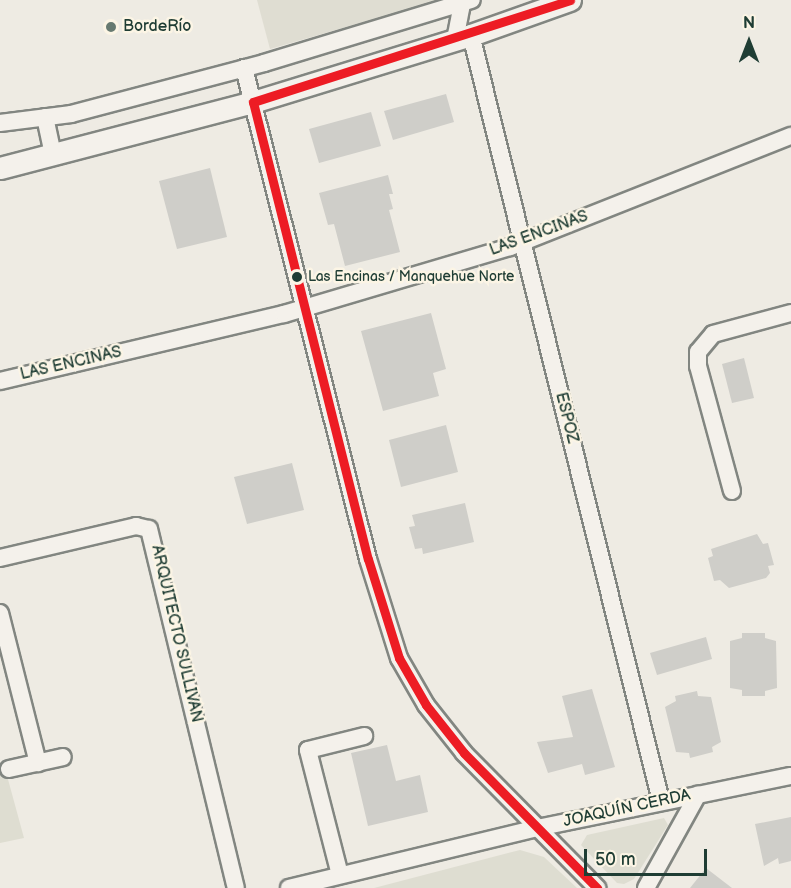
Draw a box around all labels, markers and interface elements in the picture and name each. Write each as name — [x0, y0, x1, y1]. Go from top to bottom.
north arrow — [719, 12, 779, 72]
text: N — [743, 14, 755, 33]
place label: BordeRío — [123, 17, 191, 37]
marker: BordeRío — [104, 20, 118, 34]
street label: LAS ENCINAS — [487, 207, 591, 261]
place label: Las Encinas / Manquehue Norte — [308, 269, 514, 285]
marker: Las Encinas / Manquehue Norte — [291, 271, 303, 283]
street label: LAS ENCINAS — [18, 343, 124, 385]
street label: ESPOZ — [550, 391, 582, 445]
street label: ARQUITECTO SULLIVAN — [146, 543, 206, 725]
street label: JOAQUÍN CERDA — [562, 786, 692, 832]
scale bar — [587, 837, 710, 875]
text: 50 m — [595, 849, 636, 870]

